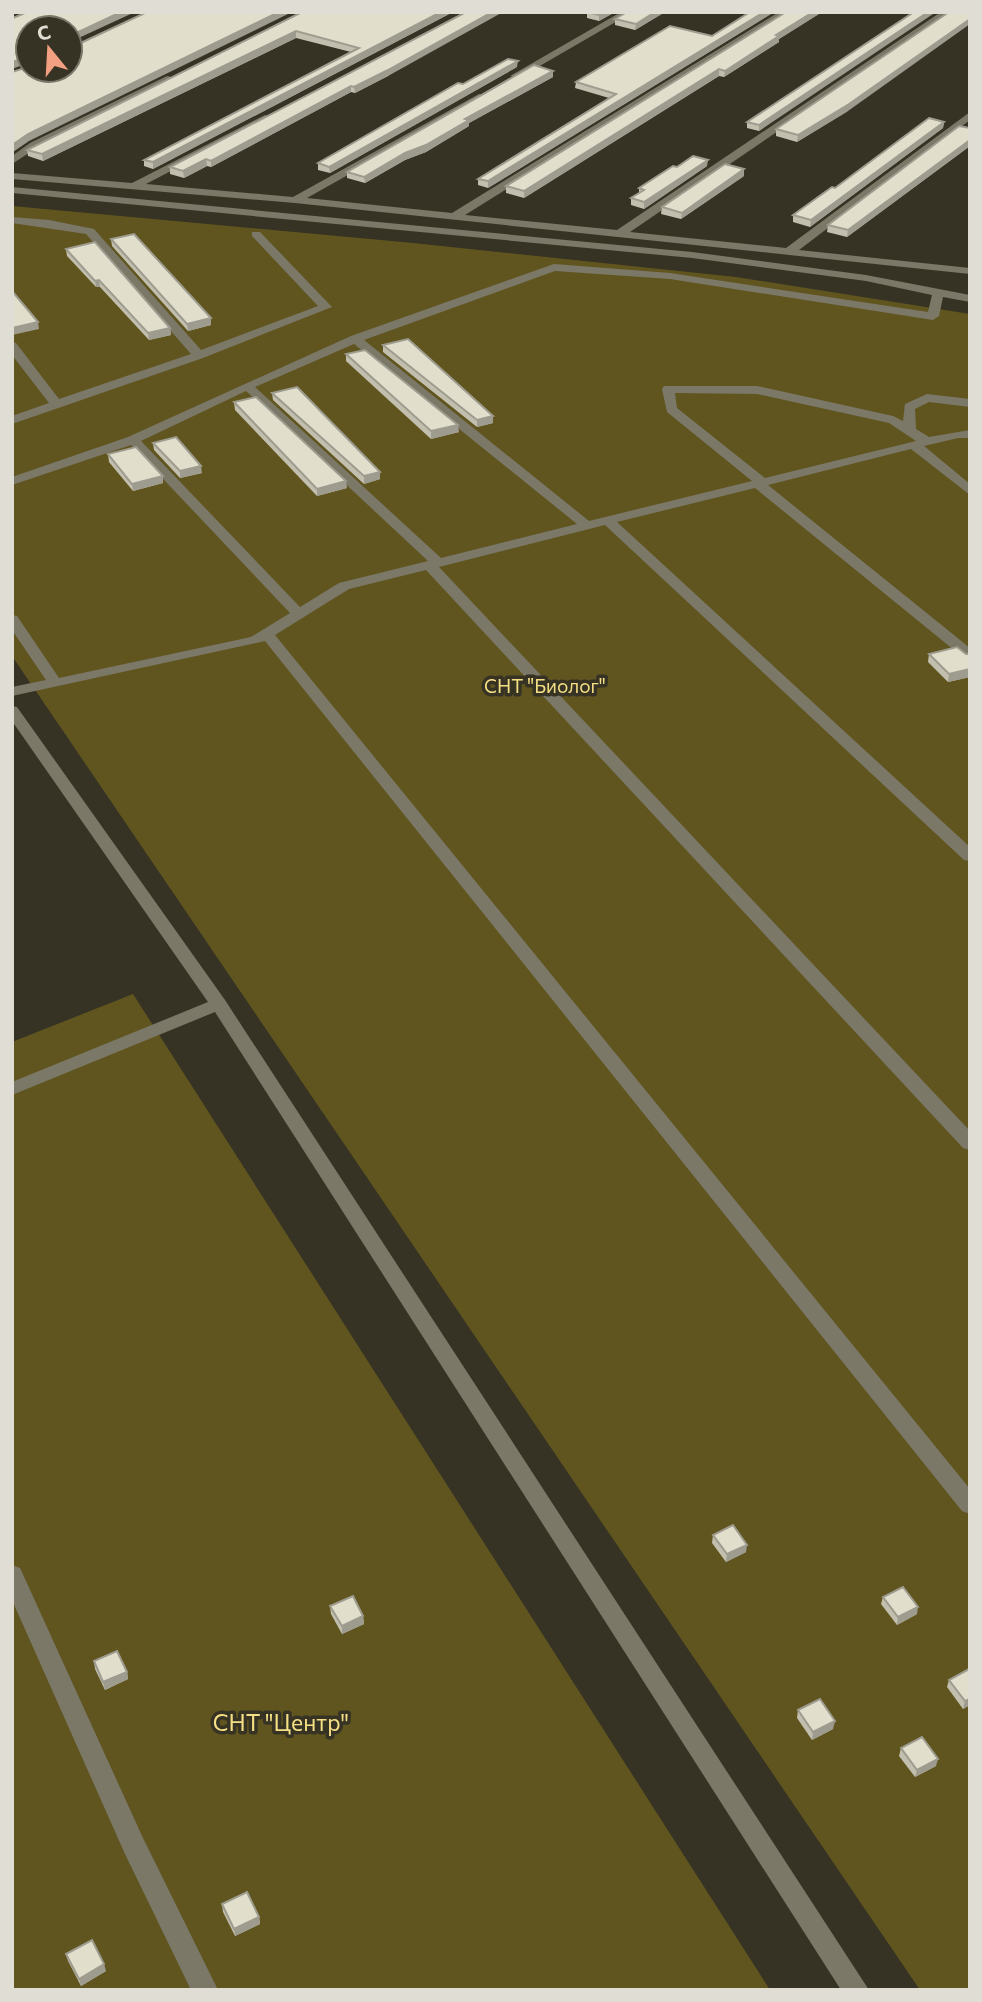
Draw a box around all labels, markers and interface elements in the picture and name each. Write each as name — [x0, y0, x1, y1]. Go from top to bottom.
north arrow — [14, 14, 84, 84]
text: С — [34, 19, 53, 45]
park label: СНТ "Биолог" — [484, 674, 606, 697]
park label: СНТ "Центр" — [213, 1708, 349, 1736]

